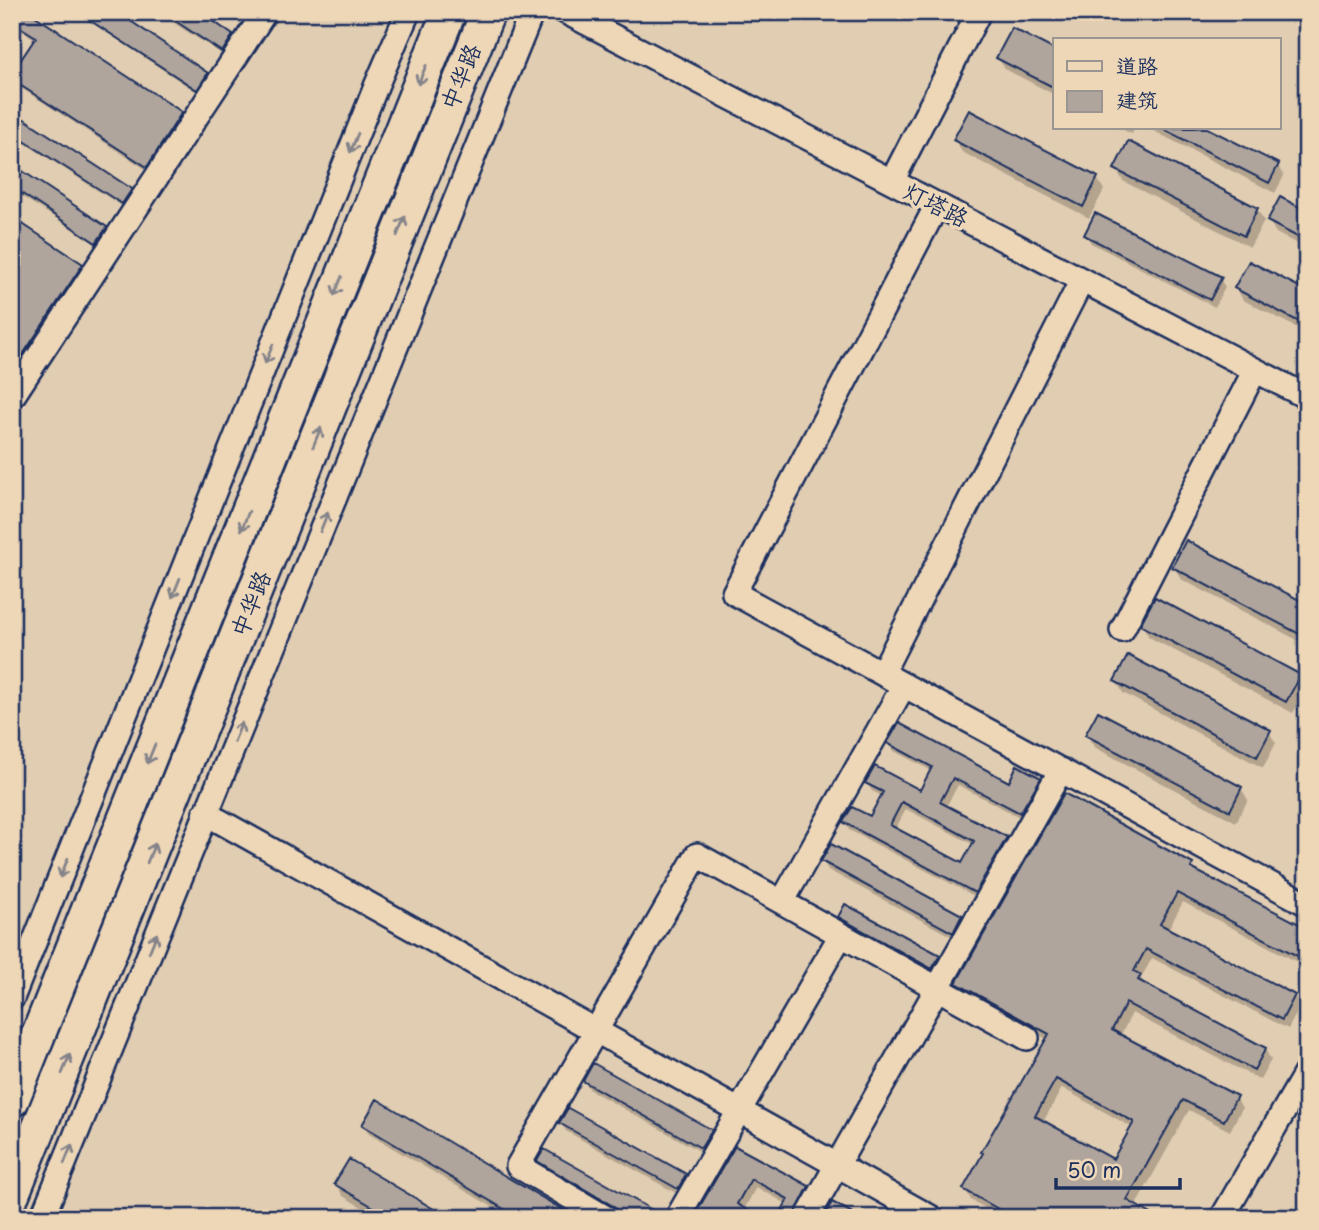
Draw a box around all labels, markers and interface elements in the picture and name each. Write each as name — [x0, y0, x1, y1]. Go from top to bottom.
street label: 中华路 — [430, 38, 489, 115]
legend — [1053, 38, 1280, 130]
text: 道路 — [1116, 49, 1158, 81]
one-way arrow — [415, 64, 428, 85]
text: 建筑 — [1116, 83, 1158, 115]
one-way arrow — [346, 132, 359, 153]
street label: 灯塔路 — [898, 172, 975, 235]
one-way arrow — [396, 215, 409, 237]
one-way arrow — [330, 275, 343, 297]
one-way arrow — [262, 343, 275, 365]
one-way arrow — [312, 427, 325, 448]
one-way arrow — [237, 509, 250, 531]
one-way arrow — [318, 511, 331, 533]
street label: 中华路 — [220, 565, 279, 642]
one-way arrow — [168, 577, 181, 599]
one-way arrow — [232, 722, 245, 744]
one-way arrow — [144, 743, 157, 765]
one-way arrow — [145, 843, 158, 864]
one-way arrow — [57, 856, 70, 878]
one-way arrow — [147, 933, 160, 955]
one-way arrow — [61, 1054, 74, 1075]
one-way arrow — [62, 1144, 75, 1166]
scale bar — [1056, 1146, 1181, 1190]
text: 50 m — [1067, 1153, 1121, 1185]

